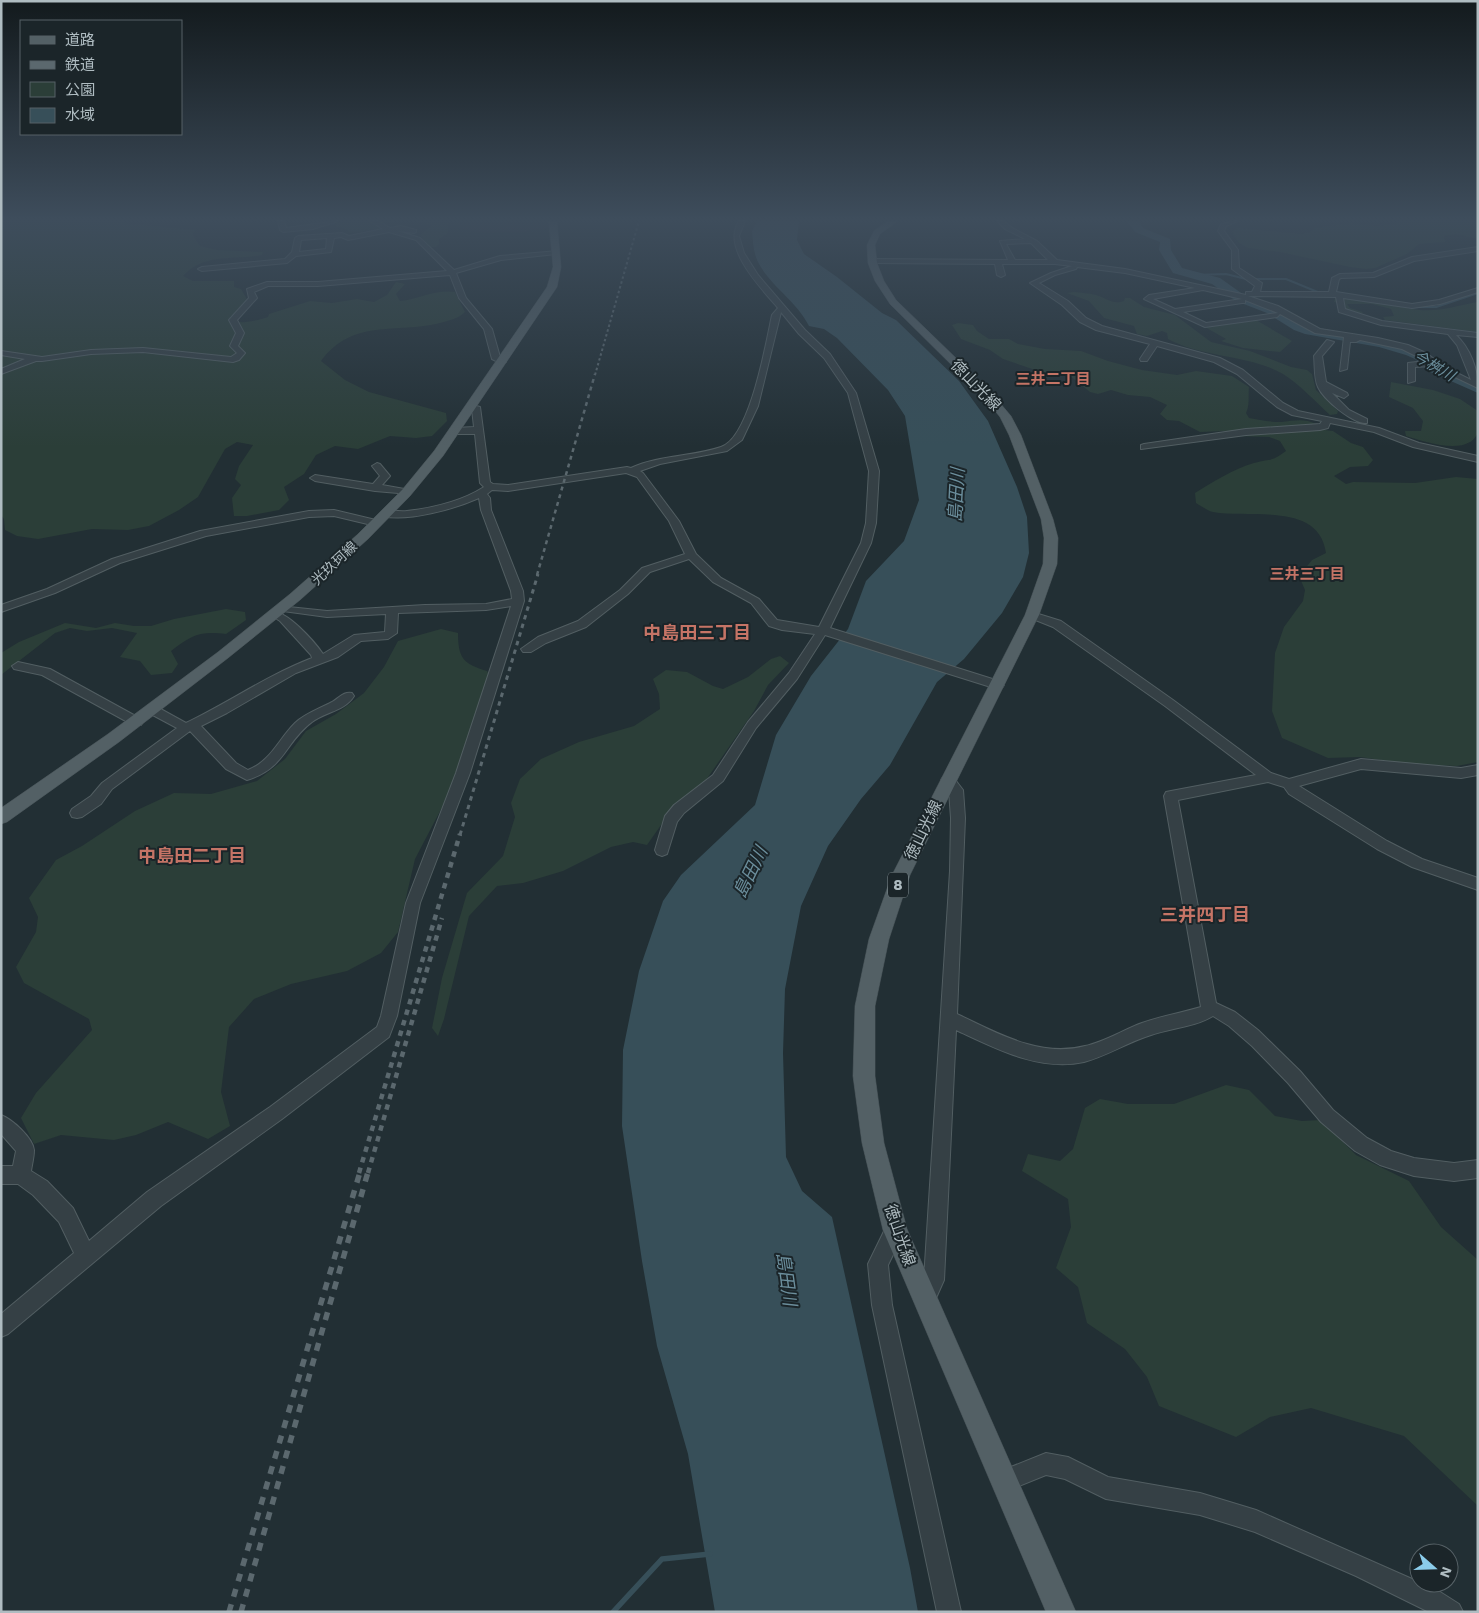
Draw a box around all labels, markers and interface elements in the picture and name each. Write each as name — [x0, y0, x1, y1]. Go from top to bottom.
legend — [20, 20, 182, 135]
text: 道路 — [65, 31, 95, 49]
text: 鉄道 — [65, 56, 95, 74]
text: 公園 — [65, 81, 95, 99]
text: 水域 — [65, 106, 95, 124]
water label: 今桝川 — [1410, 347, 1460, 386]
street label: 徳山光線 — [947, 355, 1005, 415]
district label: 三井二丁目 — [1015, 370, 1091, 388]
water label: 島田川 — [944, 465, 968, 523]
street label: 光玖珂線 — [308, 538, 360, 588]
district label: 三井三丁目 — [1269, 565, 1345, 583]
district label: 中島田三丁目 — [643, 622, 751, 643]
street label: 徳山光線 — [900, 797, 946, 863]
water label: 島田川 — [729, 841, 772, 901]
district label: 中島田二丁目 — [138, 845, 246, 866]
road number: 8 — [888, 872, 908, 898]
district label: 三井四丁目 — [1160, 904, 1250, 925]
street label: 徳山光線 — [881, 1202, 919, 1268]
water label: 島田川 — [773, 1251, 801, 1309]
north arrow — [1409, 1543, 1459, 1593]
text: N — [1437, 1565, 1456, 1580]

